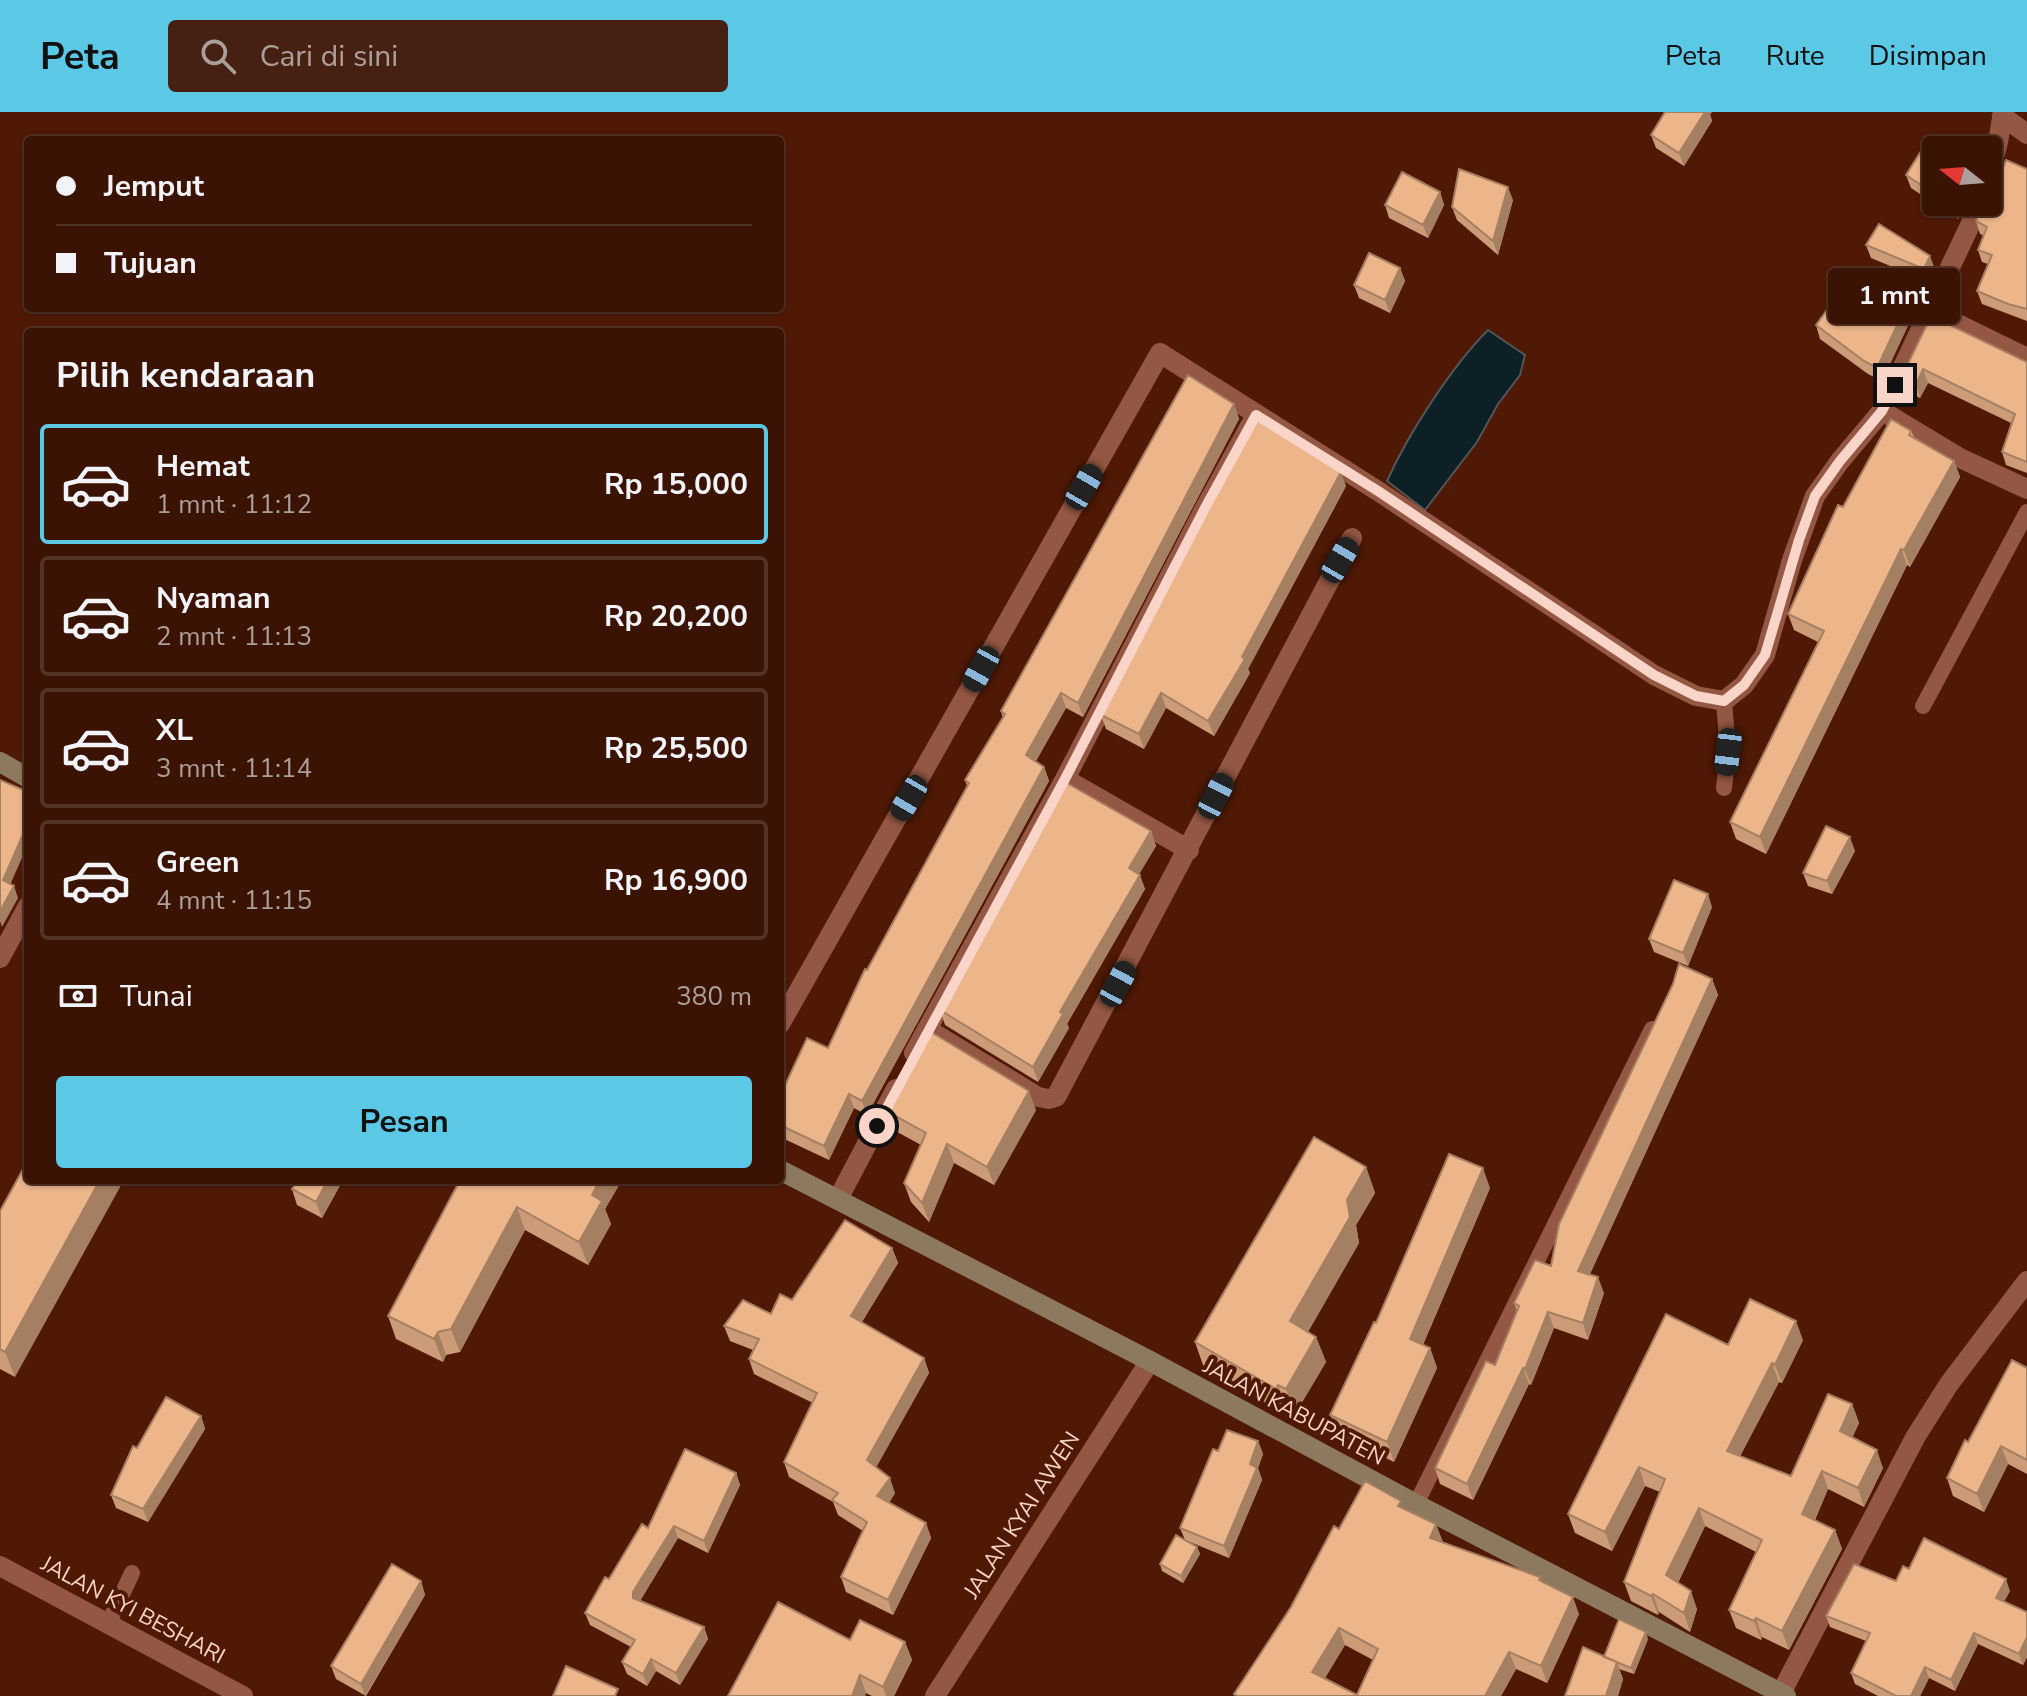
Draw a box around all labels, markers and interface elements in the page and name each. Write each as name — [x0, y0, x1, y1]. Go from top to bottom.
search box — [168, 20, 728, 92]
text: Peta — [40, 31, 120, 82]
icon: search — [196, 34, 240, 78]
text: Cari di sini — [260, 36, 398, 77]
text: Peta — [1665, 37, 1722, 75]
text: Rute — [1766, 37, 1825, 75]
text: Disimpan — [1869, 37, 1987, 75]
north arrow — [1922, 136, 2002, 216]
map controls — [1922, 136, 2002, 216]
text: Jemput — [104, 166, 204, 207]
text: Tujuan — [104, 243, 197, 284]
callout: 1 mnt — [1829, 269, 1961, 325]
text: 1 mnt — [1859, 278, 1929, 313]
text: Pilih kendaraan — [56, 351, 315, 400]
route end — [1877, 367, 1913, 403]
text: Hemat — [156, 446, 250, 487]
icon: car — [60, 448, 132, 520]
car — [1062, 460, 1106, 514]
text: Rp 15,000 — [604, 464, 748, 505]
text: 1 mnt · 11:12 — [156, 487, 312, 522]
car — [1318, 533, 1362, 587]
text: Nyaman — [156, 578, 271, 619]
icon: car — [60, 580, 132, 652]
text: Rp 20,200 — [604, 596, 748, 637]
text: 2 mnt · 11:13 — [156, 619, 312, 654]
car — [959, 642, 1003, 696]
text: XL — [156, 710, 193, 751]
icon: car — [60, 712, 132, 784]
car — [1713, 727, 1743, 777]
text: Rp 25,500 — [604, 728, 748, 769]
text: 3 mnt · 11:14 — [156, 751, 312, 786]
car — [1194, 769, 1238, 823]
car — [887, 771, 931, 825]
text: Green — [156, 842, 240, 883]
icon: car — [60, 844, 132, 916]
text: Rp 16,900 — [604, 860, 748, 901]
text: 4 mnt · 11:15 — [156, 883, 312, 918]
car — [1096, 957, 1140, 1011]
icon: cash — [56, 974, 100, 1018]
text: Tunai — [120, 976, 193, 1017]
text: 380 m — [676, 979, 752, 1014]
button: Pesan — [56, 1076, 752, 1168]
route start — [859, 1108, 895, 1144]
street label: JALAN KABUPATEN — [1197, 1351, 1390, 1473]
street label: JALAN KYAI AWEN — [956, 1426, 1087, 1605]
street label: JALAN KYI BESHARI — [35, 1548, 230, 1671]

